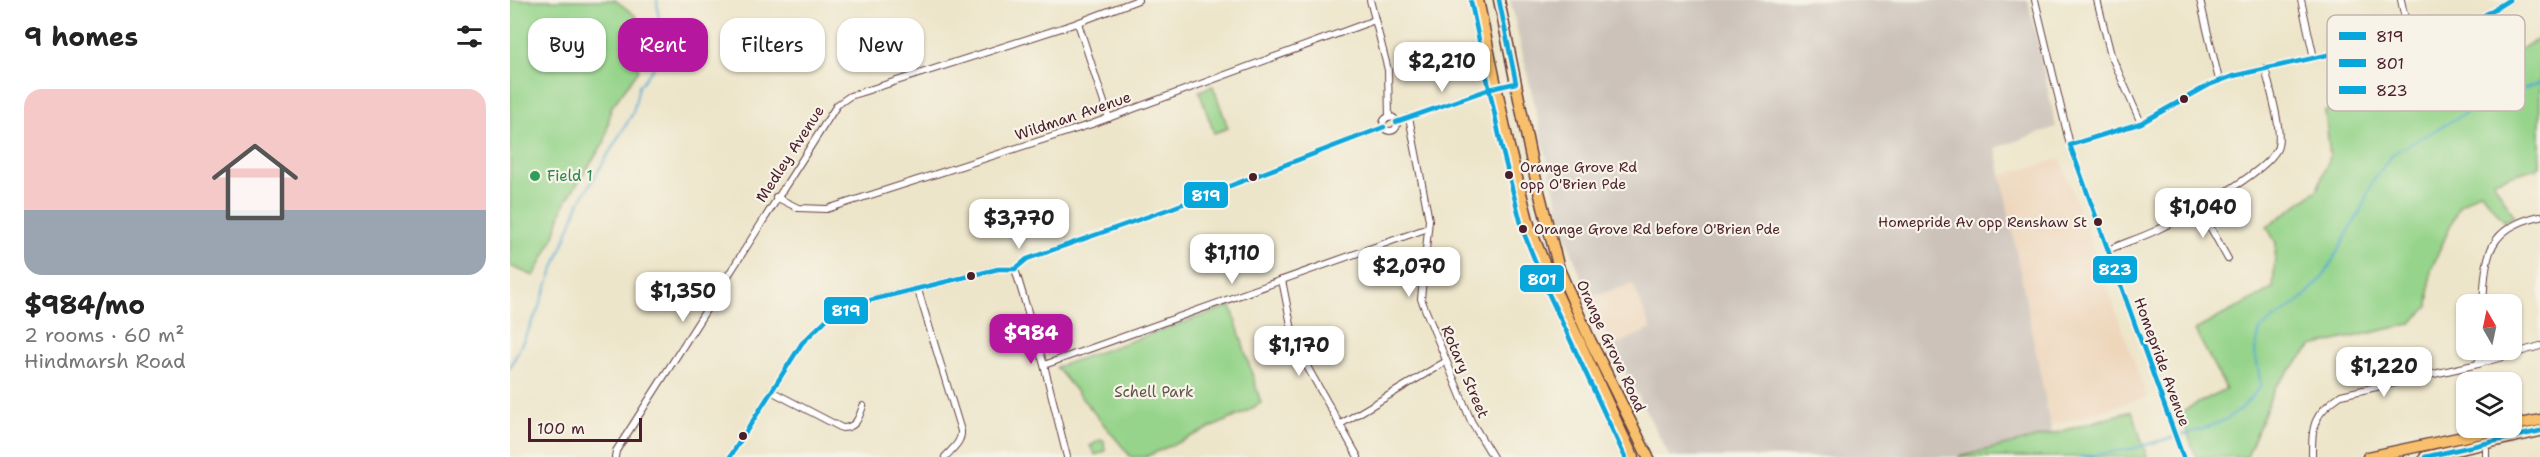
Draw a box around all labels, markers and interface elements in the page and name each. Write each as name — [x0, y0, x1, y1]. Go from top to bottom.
legend — [2327, 15, 2525, 111]
chip: Buy — [528, 18, 606, 72]
chip: Rent — [618, 18, 708, 72]
chip: Filters — [720, 18, 825, 72]
chip: New — [837, 18, 924, 72]
text: 9 homes — [24, 19, 138, 54]
icon: filters — [453, 20, 486, 53]
text: 819 — [2376, 26, 2404, 47]
pin: $2,210 — [1393, 42, 1491, 93]
text: $2,210 — [1408, 48, 1476, 74]
text: 801 — [2376, 53, 2404, 74]
text: 823 — [2376, 80, 2408, 101]
street label: Wildman Avenue — [1012, 87, 1134, 145]
unlabelled marker — [2178, 93, 2190, 105]
street label: Medley Avenue — [751, 102, 829, 206]
icon: home — [201, 128, 309, 236]
place label: Orange Grove Rd opp O'Brien Pde — [1520, 158, 1637, 193]
place label: Field 1 — [547, 166, 593, 186]
marker: Field 1 — [528, 169, 542, 183]
marker: Orange Grove Rd opp O'Brien Pde — [1503, 169, 1515, 181]
unlabelled marker — [1247, 171, 1259, 183]
line badge: 819 — [1183, 181, 1229, 209]
text: 819 — [1191, 185, 1221, 206]
pin: $1,040 — [2154, 188, 2252, 239]
text: $1,040 — [2169, 194, 2237, 220]
pin: $3,770 — [970, 199, 1068, 250]
text: $3,770 — [983, 205, 1055, 231]
place label: Homepride Av opp Renshaw St — [1878, 213, 2087, 231]
marker: Homepride Av opp Renshaw St — [2092, 216, 2104, 228]
place label: Orange Grove Rd before O'Brien Pde — [1534, 220, 1780, 238]
marker: Orange Grove Rd before O'Brien Pde — [1517, 223, 1529, 235]
pin: $1,110 — [1183, 234, 1281, 285]
text: $1,110 — [1204, 240, 1260, 266]
pin: $2,070 — [1360, 247, 1458, 298]
text: $2,070 — [1372, 253, 1446, 279]
line badge: 823 — [2092, 255, 2138, 284]
text: 823 — [2098, 259, 2132, 280]
line badge: 801 — [1519, 264, 1565, 293]
text: 801 — [1527, 269, 1557, 290]
unlabelled marker — [965, 270, 977, 282]
pin: $1,350 — [634, 272, 732, 323]
street label: Orange Grove Road — [1572, 277, 1651, 416]
text: $1,350 — [650, 278, 716, 304]
text: $984/mo — [24, 287, 145, 322]
north arrow — [2456, 294, 2522, 360]
map controls — [2456, 294, 2522, 438]
street label: Homepride Avenue — [2129, 295, 2195, 429]
line badge: 819 — [823, 296, 869, 325]
text: 819 — [831, 300, 861, 321]
pin: $984 — [995, 314, 1067, 365]
text: $984 — [1004, 320, 1058, 346]
text: 2 rooms · 60 m² — [24, 322, 184, 348]
street label: Rotary Street — [1437, 323, 1493, 421]
pin: $1,170 — [1250, 326, 1348, 377]
text: $1,170 — [1268, 332, 1330, 358]
pin: $1,220 — [2335, 347, 2433, 398]
text: Hindmarsh Road — [24, 348, 186, 374]
text: $1,220 — [2350, 353, 2418, 379]
button: layers — [2456, 372, 2522, 438]
park label: Schell Park — [1114, 382, 1194, 402]
scale bar — [528, 415, 642, 442]
text: 100 m — [537, 418, 585, 439]
unlabelled marker — [737, 430, 749, 442]

